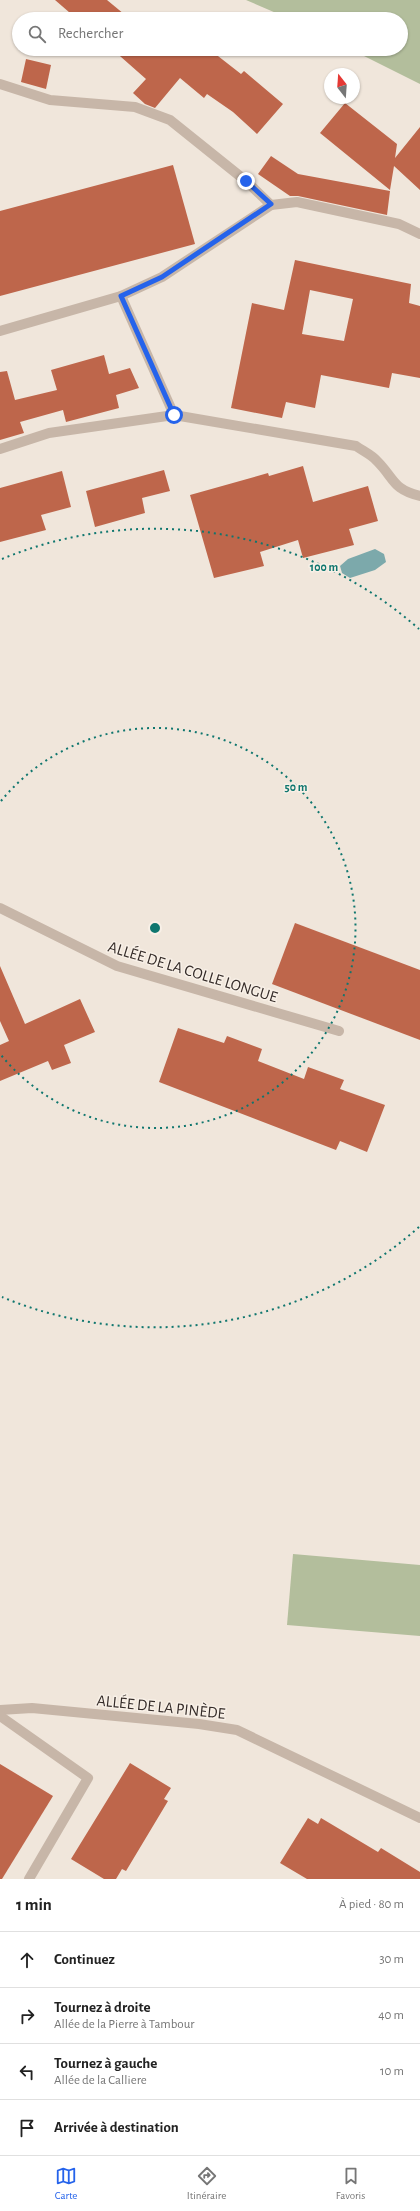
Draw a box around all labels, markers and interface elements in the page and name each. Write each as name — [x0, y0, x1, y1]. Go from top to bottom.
search box — [12, 12, 408, 56]
icon: search — [26, 23, 48, 45]
text: Rechercher — [58, 26, 123, 41]
north arrow — [324, 68, 360, 104]
route end — [237, 172, 255, 190]
route start — [165, 406, 183, 424]
text: 100 m — [310, 561, 338, 573]
text: 50 m — [285, 781, 308, 793]
centre of rings — [148, 921, 162, 935]
street label: ALLÉE DE LA COLLE LONGUE — [106, 937, 280, 1005]
street label: ALLÉE DE LA PINÈDE — [96, 1690, 226, 1722]
text: 1 min — [16, 1896, 52, 1913]
text: À pied · 80 m — [339, 1898, 404, 1911]
icon: ahead — [16, 1949, 38, 1971]
text: Continuez — [54, 1952, 115, 1967]
text: 30 m — [379, 1953, 404, 1966]
text: Tournez à droite — [54, 2000, 151, 2015]
icon: right — [16, 2005, 38, 2027]
text: 40 m — [378, 2009, 404, 2022]
text: Allée de la Pierre à Tambour — [54, 2018, 194, 2031]
text: Tournez à gauche — [54, 2056, 157, 2071]
icon: left — [16, 2061, 38, 2083]
text: 10 m — [380, 2065, 404, 2078]
text: Allée de la Calliere — [54, 2074, 147, 2087]
icon: arrive — [16, 2117, 38, 2139]
text: Arrivée à destination — [54, 2120, 179, 2135]
tab: Carte — [55, 2165, 77, 2202]
tab: Itinéraire — [187, 2165, 226, 2202]
tab: Favoris — [336, 2165, 365, 2202]

